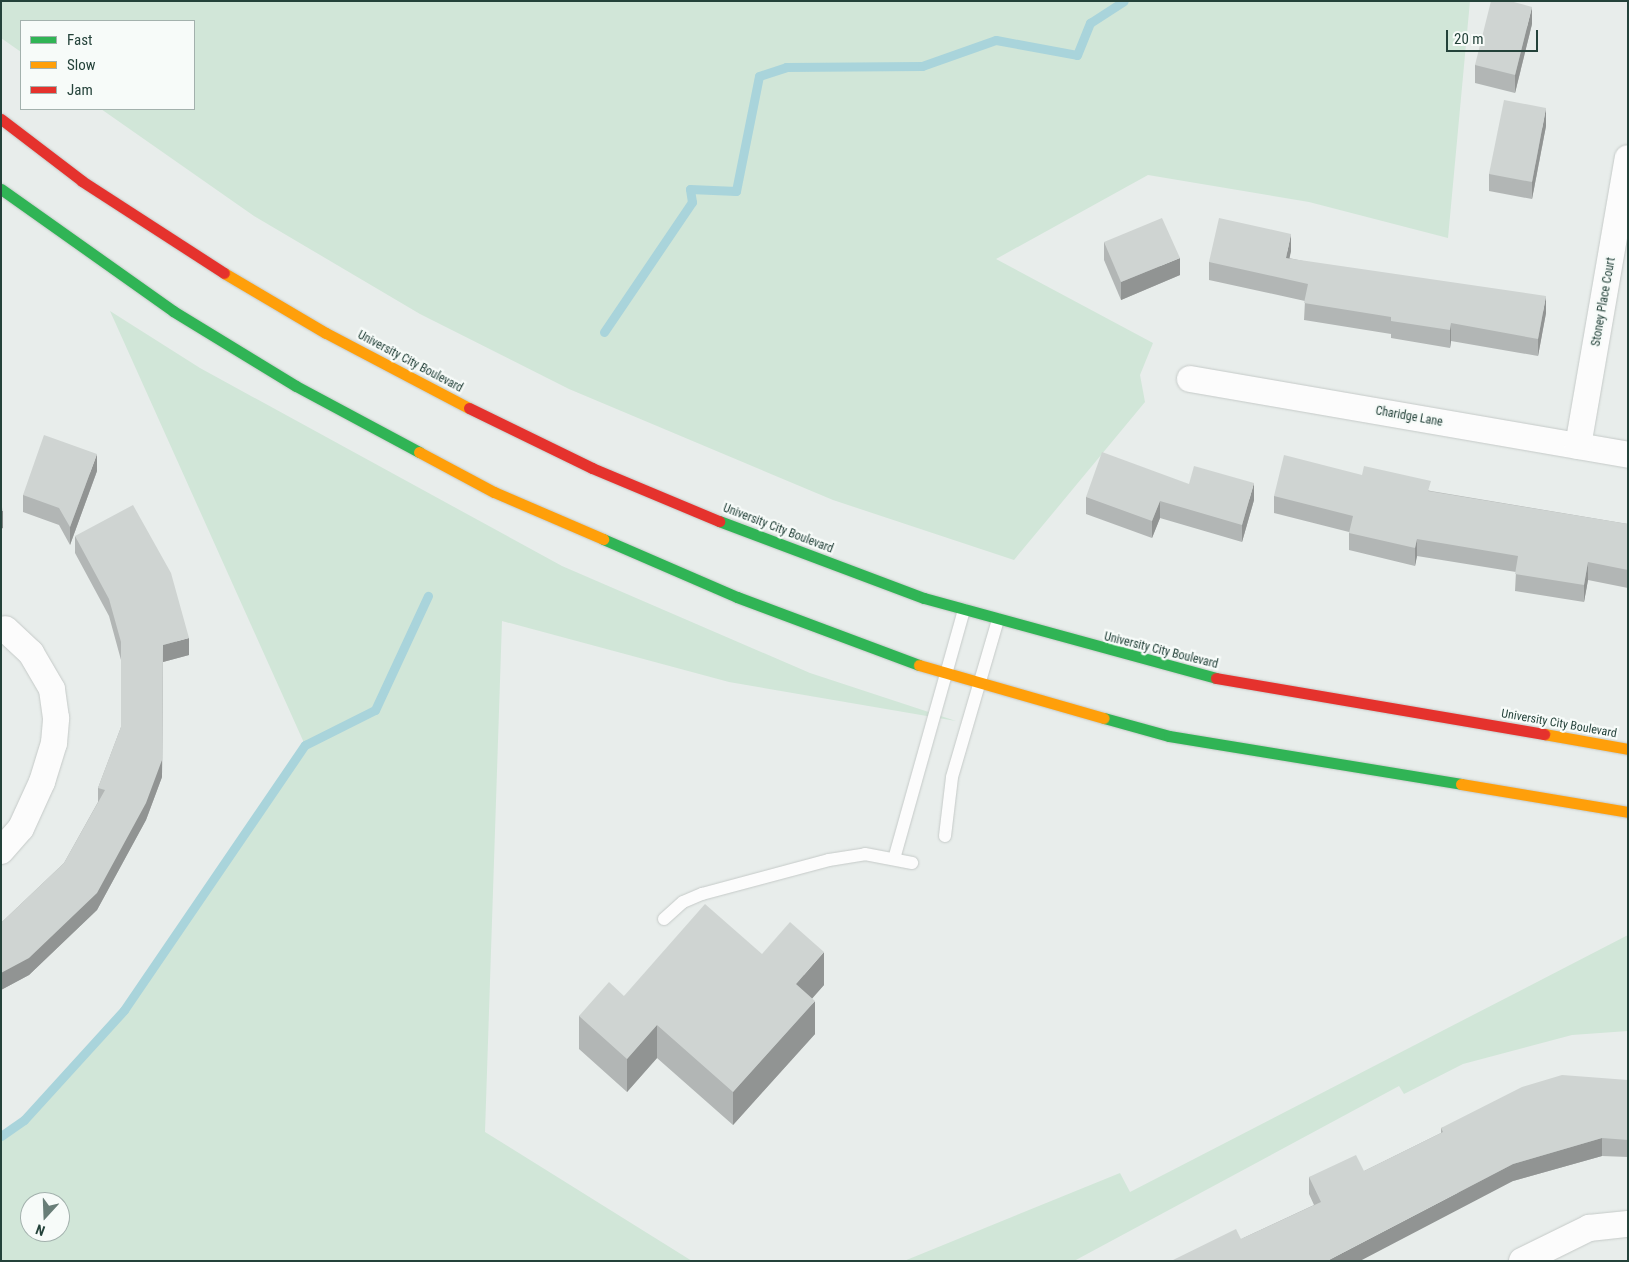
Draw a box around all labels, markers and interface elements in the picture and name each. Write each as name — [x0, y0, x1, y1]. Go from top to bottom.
legend — [20, 20, 195, 110]
scale bar — [1449, 20, 1542, 52]
text: 20 m — [1454, 30, 1484, 48]
text: Fast — [67, 31, 92, 49]
text: Slow — [67, 56, 96, 74]
text: Jam — [67, 81, 93, 99]
street label: Stoney Place Court — [1589, 256, 1619, 348]
street label: University City Boulevard — [355, 328, 465, 396]
street label: Charidge Lane — [1374, 404, 1444, 430]
street label: University City Boulevard — [721, 501, 835, 557]
street label: University City Boulevard — [1102, 630, 1220, 672]
street label: University City Boulevard — [1500, 707, 1618, 741]
north arrow — [20, 1192, 70, 1242]
text: N — [33, 1221, 47, 1239]

